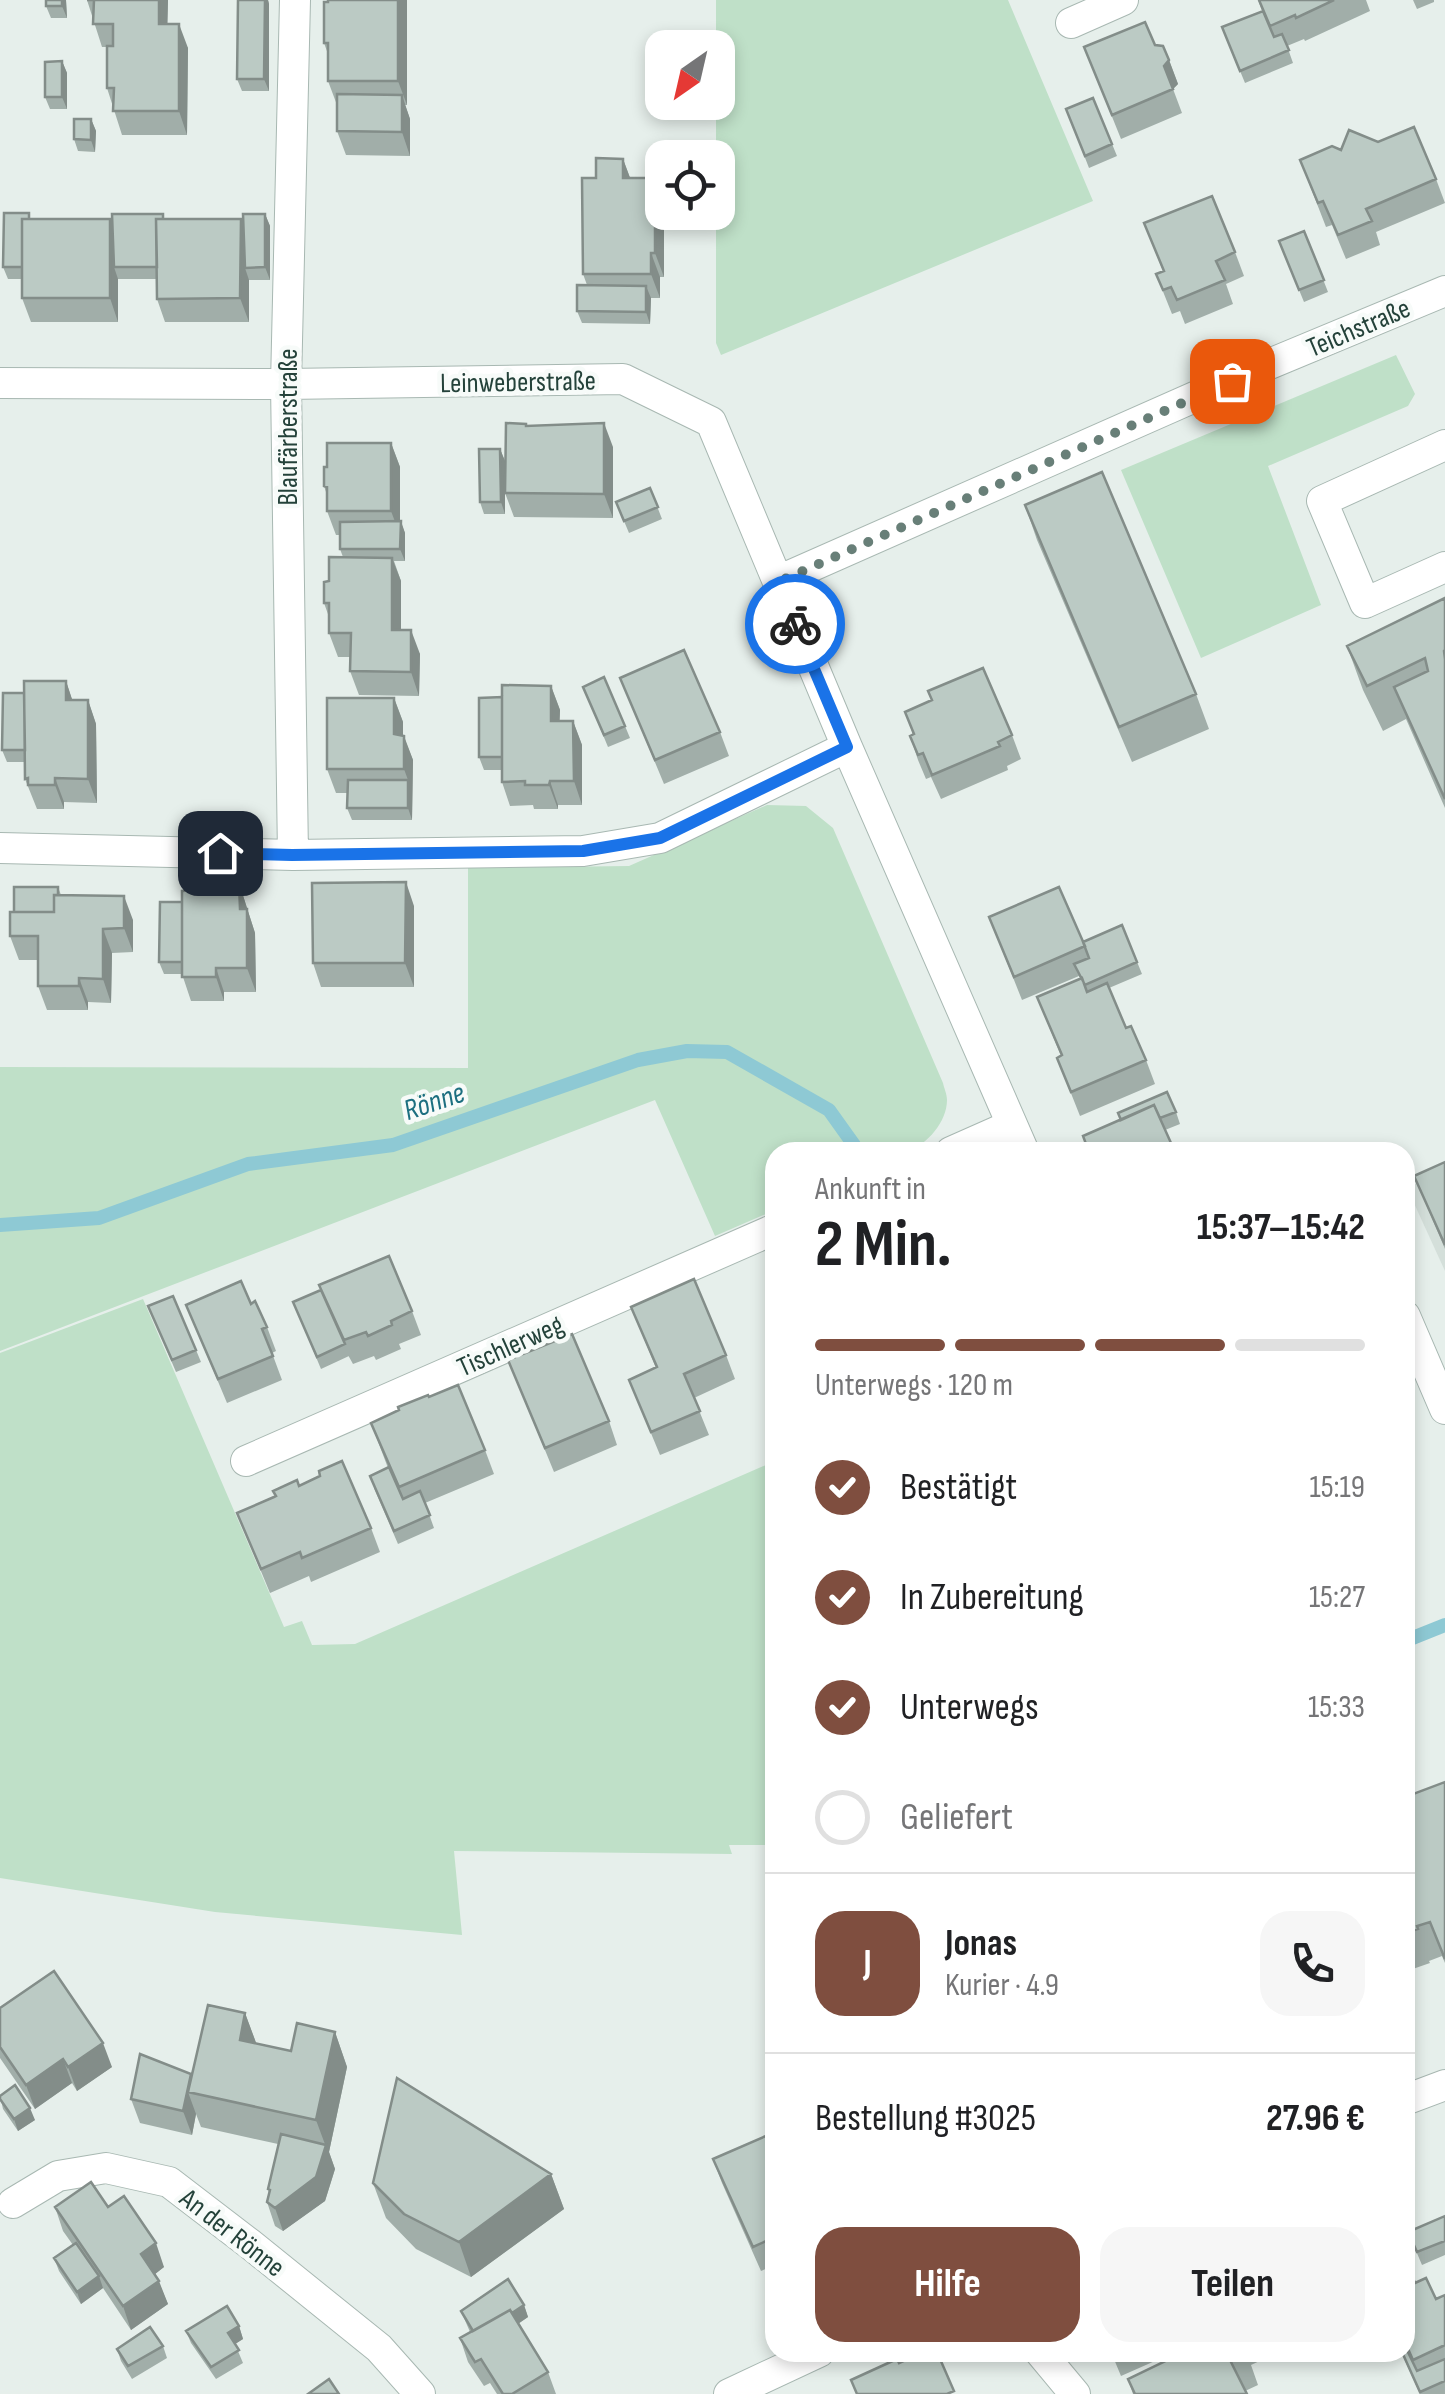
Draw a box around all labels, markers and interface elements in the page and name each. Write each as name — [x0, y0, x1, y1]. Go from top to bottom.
north arrow — [645, 30, 735, 120]
map controls — [645, 30, 735, 230]
button: locate — [645, 140, 735, 230]
street label: Teichstraße — [1302, 292, 1415, 365]
pin — [1190, 339, 1275, 424]
street label: Blaufärberstraße — [272, 348, 305, 506]
icon: bag — [1205, 354, 1260, 409]
street label: Leinweberstraße — [440, 365, 596, 400]
courier — [745, 574, 845, 674]
icon: bike — [768, 597, 823, 652]
pin — [178, 811, 263, 896]
icon: home — [193, 826, 248, 881]
water label: Rönne — [399, 1075, 470, 1129]
text: Ankunft in — [815, 1170, 926, 1209]
text: 15:37–15:42 — [1197, 1205, 1365, 1250]
text: 2 Min. — [815, 1207, 952, 1285]
street label: Tischlerweg — [452, 1308, 569, 1384]
text: Unterwegs · 120 m — [815, 1366, 1013, 1405]
icon: check — [815, 1460, 870, 1515]
text: Bestätigt — [900, 1465, 1017, 1510]
text: 15:19 — [1310, 1468, 1365, 1507]
icon: check — [815, 1570, 870, 1625]
text: In Zubereitung — [900, 1575, 1084, 1620]
text: 15:27 — [1309, 1578, 1365, 1617]
icon: check — [815, 1680, 870, 1735]
text: Unterwegs — [900, 1685, 1039, 1730]
text: 15:33 — [1308, 1688, 1365, 1727]
text: Geliefert — [900, 1795, 1013, 1840]
button: phone — [1260, 1911, 1365, 2016]
text: Jonas — [945, 1921, 1017, 1966]
text: J — [863, 1941, 872, 1986]
text: Kurier · 4.9 — [945, 1966, 1059, 2005]
text: Bestellung #3025 — [815, 2096, 1036, 2141]
text: 27.96 € — [1266, 2096, 1365, 2141]
street label: An der Rönne — [172, 2181, 291, 2284]
button: Hilfe — [815, 2227, 1080, 2342]
button: Teilen — [1100, 2227, 1365, 2342]

